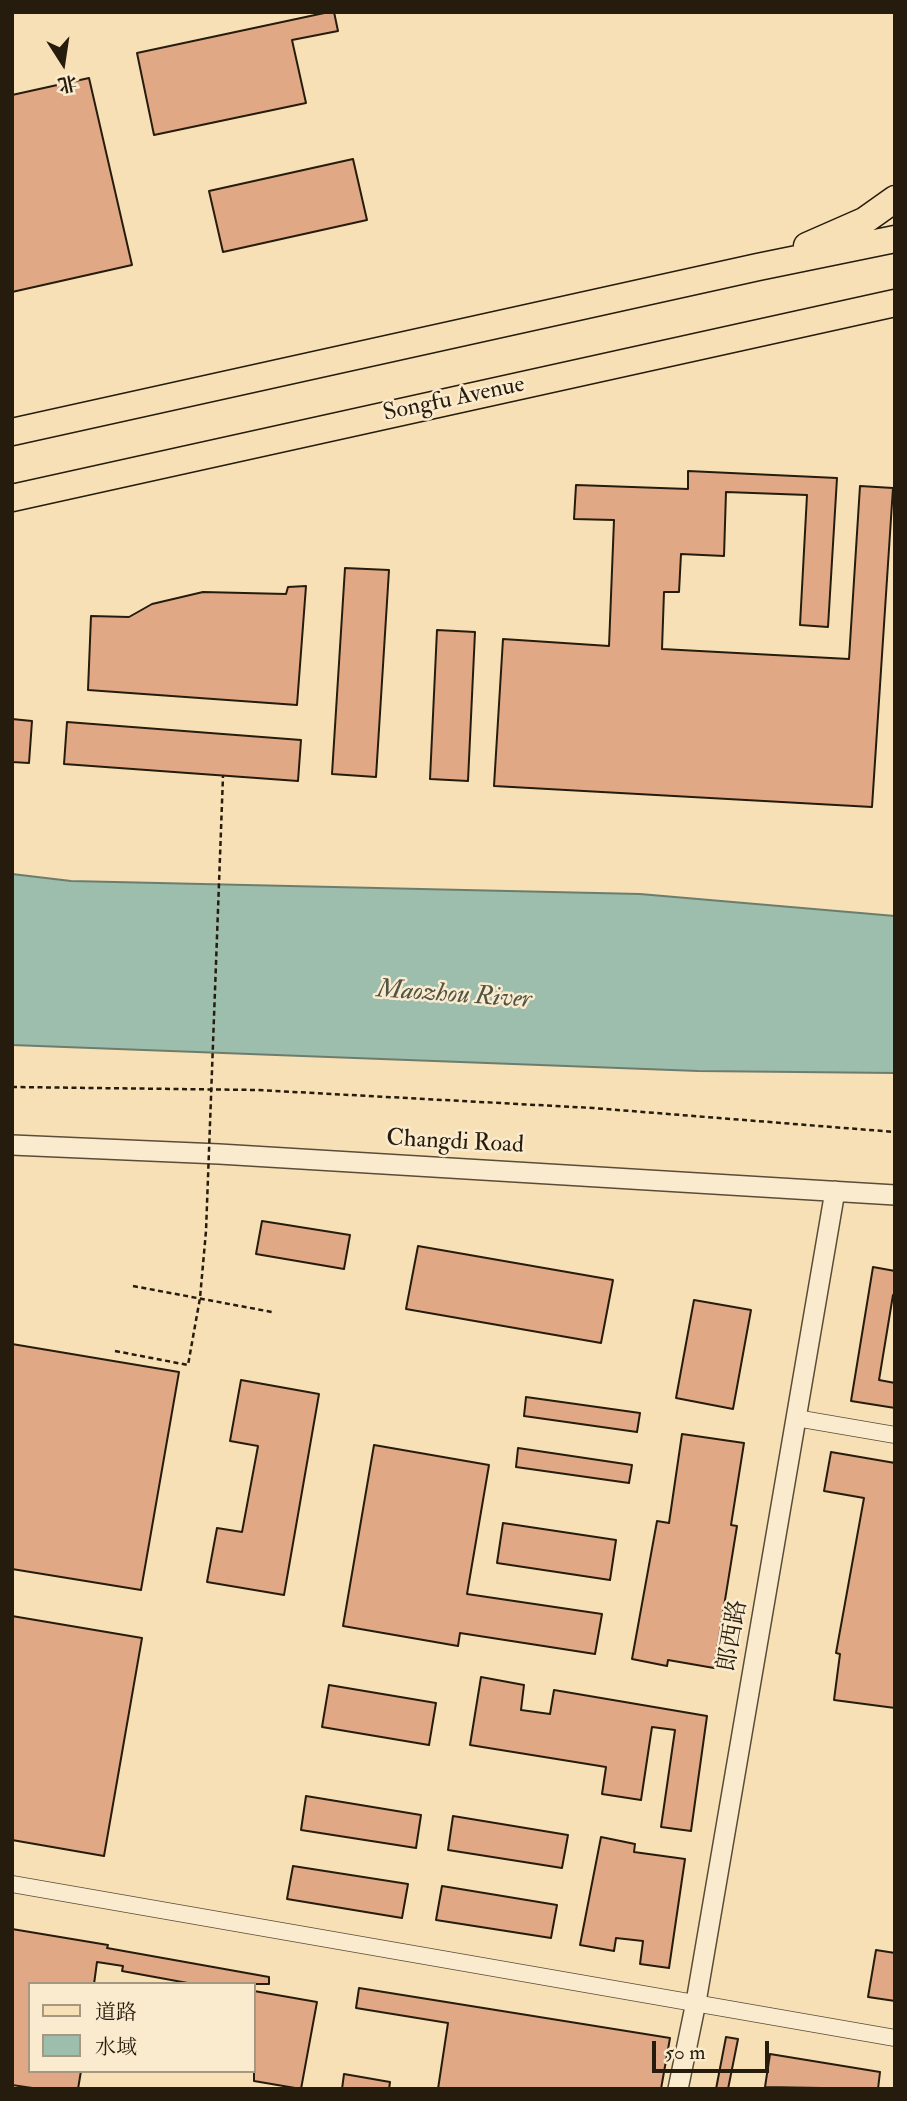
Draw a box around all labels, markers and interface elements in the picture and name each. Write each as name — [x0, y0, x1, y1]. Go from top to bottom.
north arrow — [28, 28, 98, 98]
text: 北 — [56, 70, 79, 97]
street label: Songfu Avenue — [381, 371, 527, 429]
water label: Maozhou River — [376, 975, 532, 1017]
street label: Changdi Road — [386, 1125, 524, 1161]
street label: 郎西路 — [714, 1598, 754, 1674]
legend — [28, 1982, 256, 2073]
text: 道路 — [95, 1999, 137, 2026]
scale bar — [655, 2028, 772, 2072]
text: 水域 — [95, 2034, 137, 2061]
text: 50 m — [665, 2039, 706, 2066]

